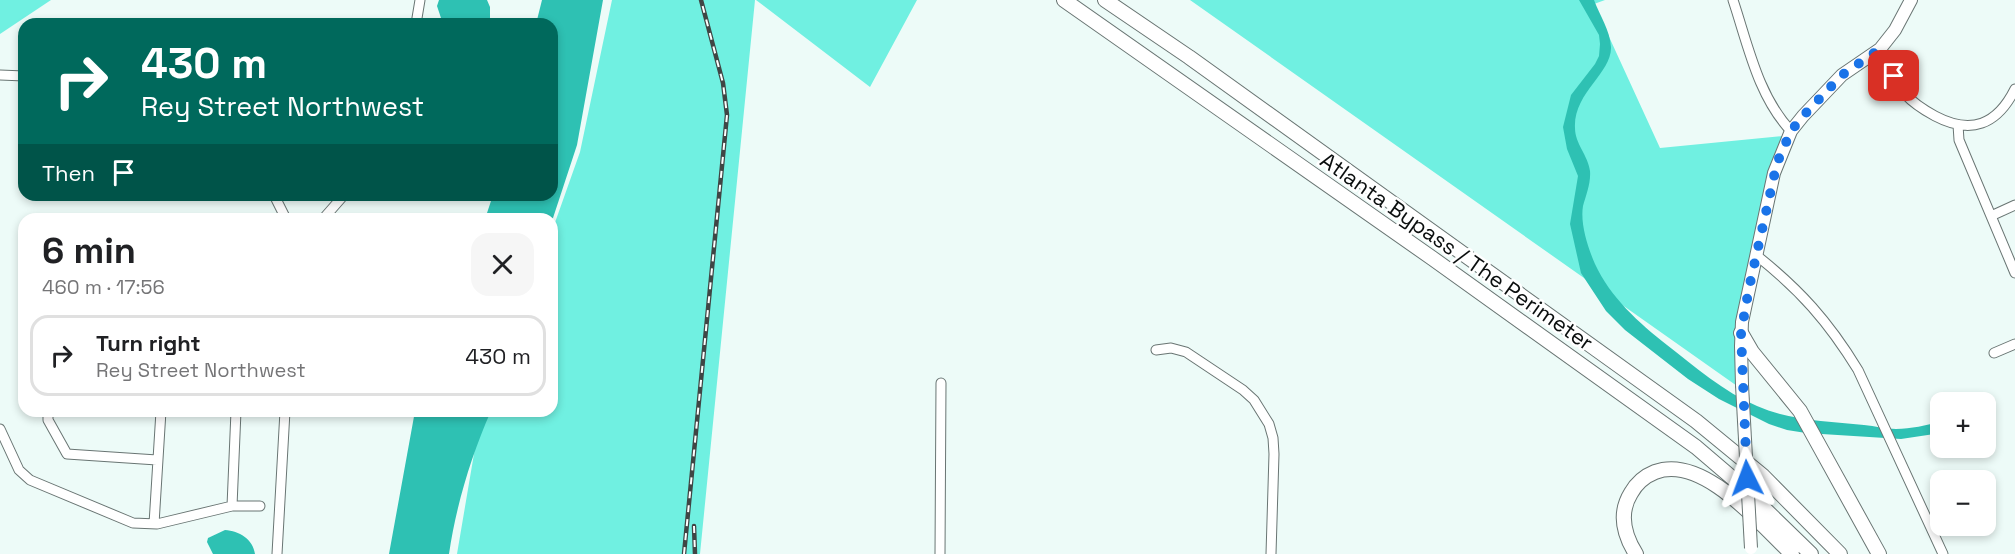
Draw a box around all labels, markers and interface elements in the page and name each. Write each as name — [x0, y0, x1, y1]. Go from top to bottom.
text: 430 m — [141, 37, 267, 90]
icon: right — [42, 42, 120, 120]
pin — [1868, 50, 1919, 101]
icon: arrive — [1877, 59, 1910, 92]
text: Rey Street Northwest — [141, 89, 424, 124]
street label: Atlanta Bypass / The Perimeter — [1315, 146, 1599, 356]
icon: arrive — [107, 156, 140, 189]
text: Then — [42, 159, 95, 187]
text: 6 min — [42, 228, 136, 274]
button: close — [471, 233, 534, 296]
text: 460 m · 17:56 — [42, 274, 165, 300]
text: Turn right — [96, 329, 201, 357]
icon: right — [45, 339, 78, 372]
text: 430 m — [465, 342, 531, 370]
text: Rey Street Northwest — [96, 357, 306, 383]
map controls — [1930, 392, 1996, 536]
button: + — [1930, 392, 1996, 458]
position arrow — [1715, 446, 1779, 510]
button: − — [1930, 470, 1996, 536]

